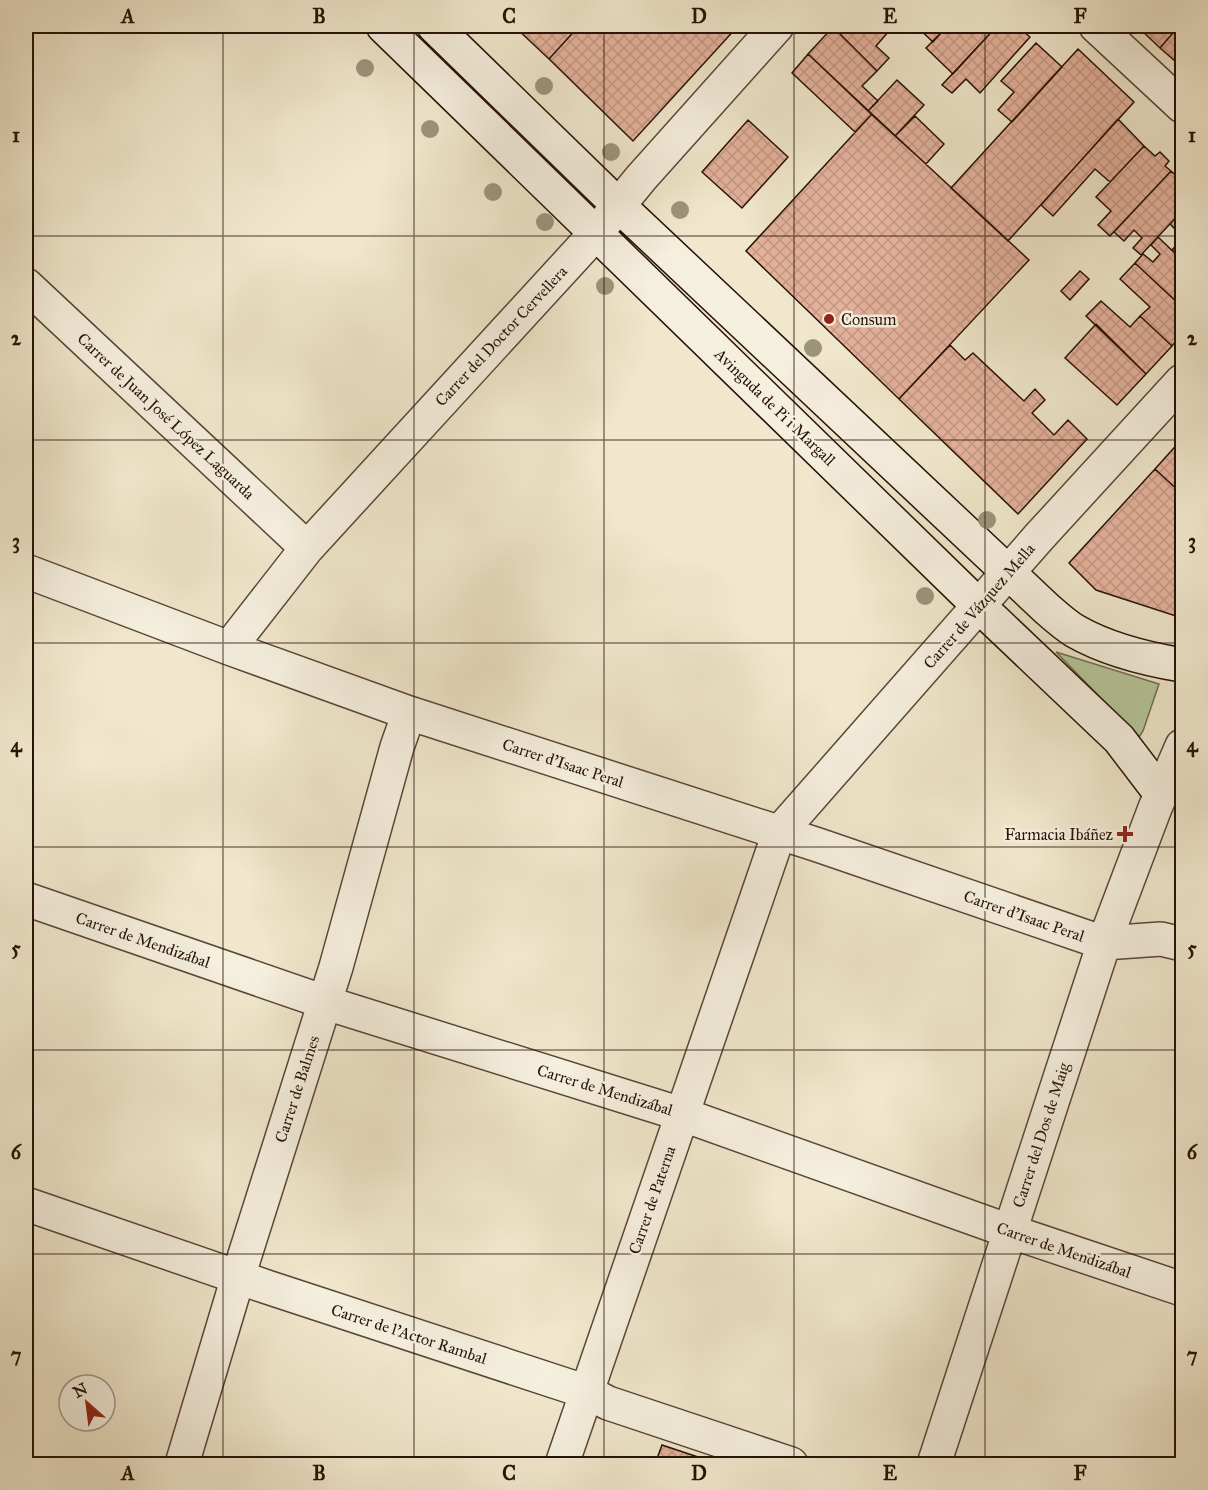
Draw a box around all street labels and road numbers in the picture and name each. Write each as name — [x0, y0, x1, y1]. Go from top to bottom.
street label: Carrer del Doctor Cervellera — [431, 262, 571, 410]
street label: Carrer de Juan José López Laguarda — [73, 329, 259, 504]
street label: Avinguda de Pi i Margall — [709, 344, 840, 471]
street label: Carrer de Vázquez Mella — [919, 539, 1040, 673]
street label: Carrer d'Isaac Peral — [500, 734, 627, 792]
street label: Carrer d'Isaac Peral — [961, 886, 1088, 946]
street label: Carrer de Mendizábal — [73, 908, 213, 972]
street label: Carrer de Balmes — [271, 1033, 323, 1145]
street label: Carrer de Mendizábal — [535, 1060, 676, 1120]
street label: Carrer del Dos de Maig — [1009, 1060, 1075, 1210]
street label: Carrer de Paterna — [625, 1143, 679, 1257]
street label: Carrer de Mendizábal — [994, 1218, 1134, 1282]
street label: Carrer de l'Actor Rambal — [329, 1300, 490, 1368]

